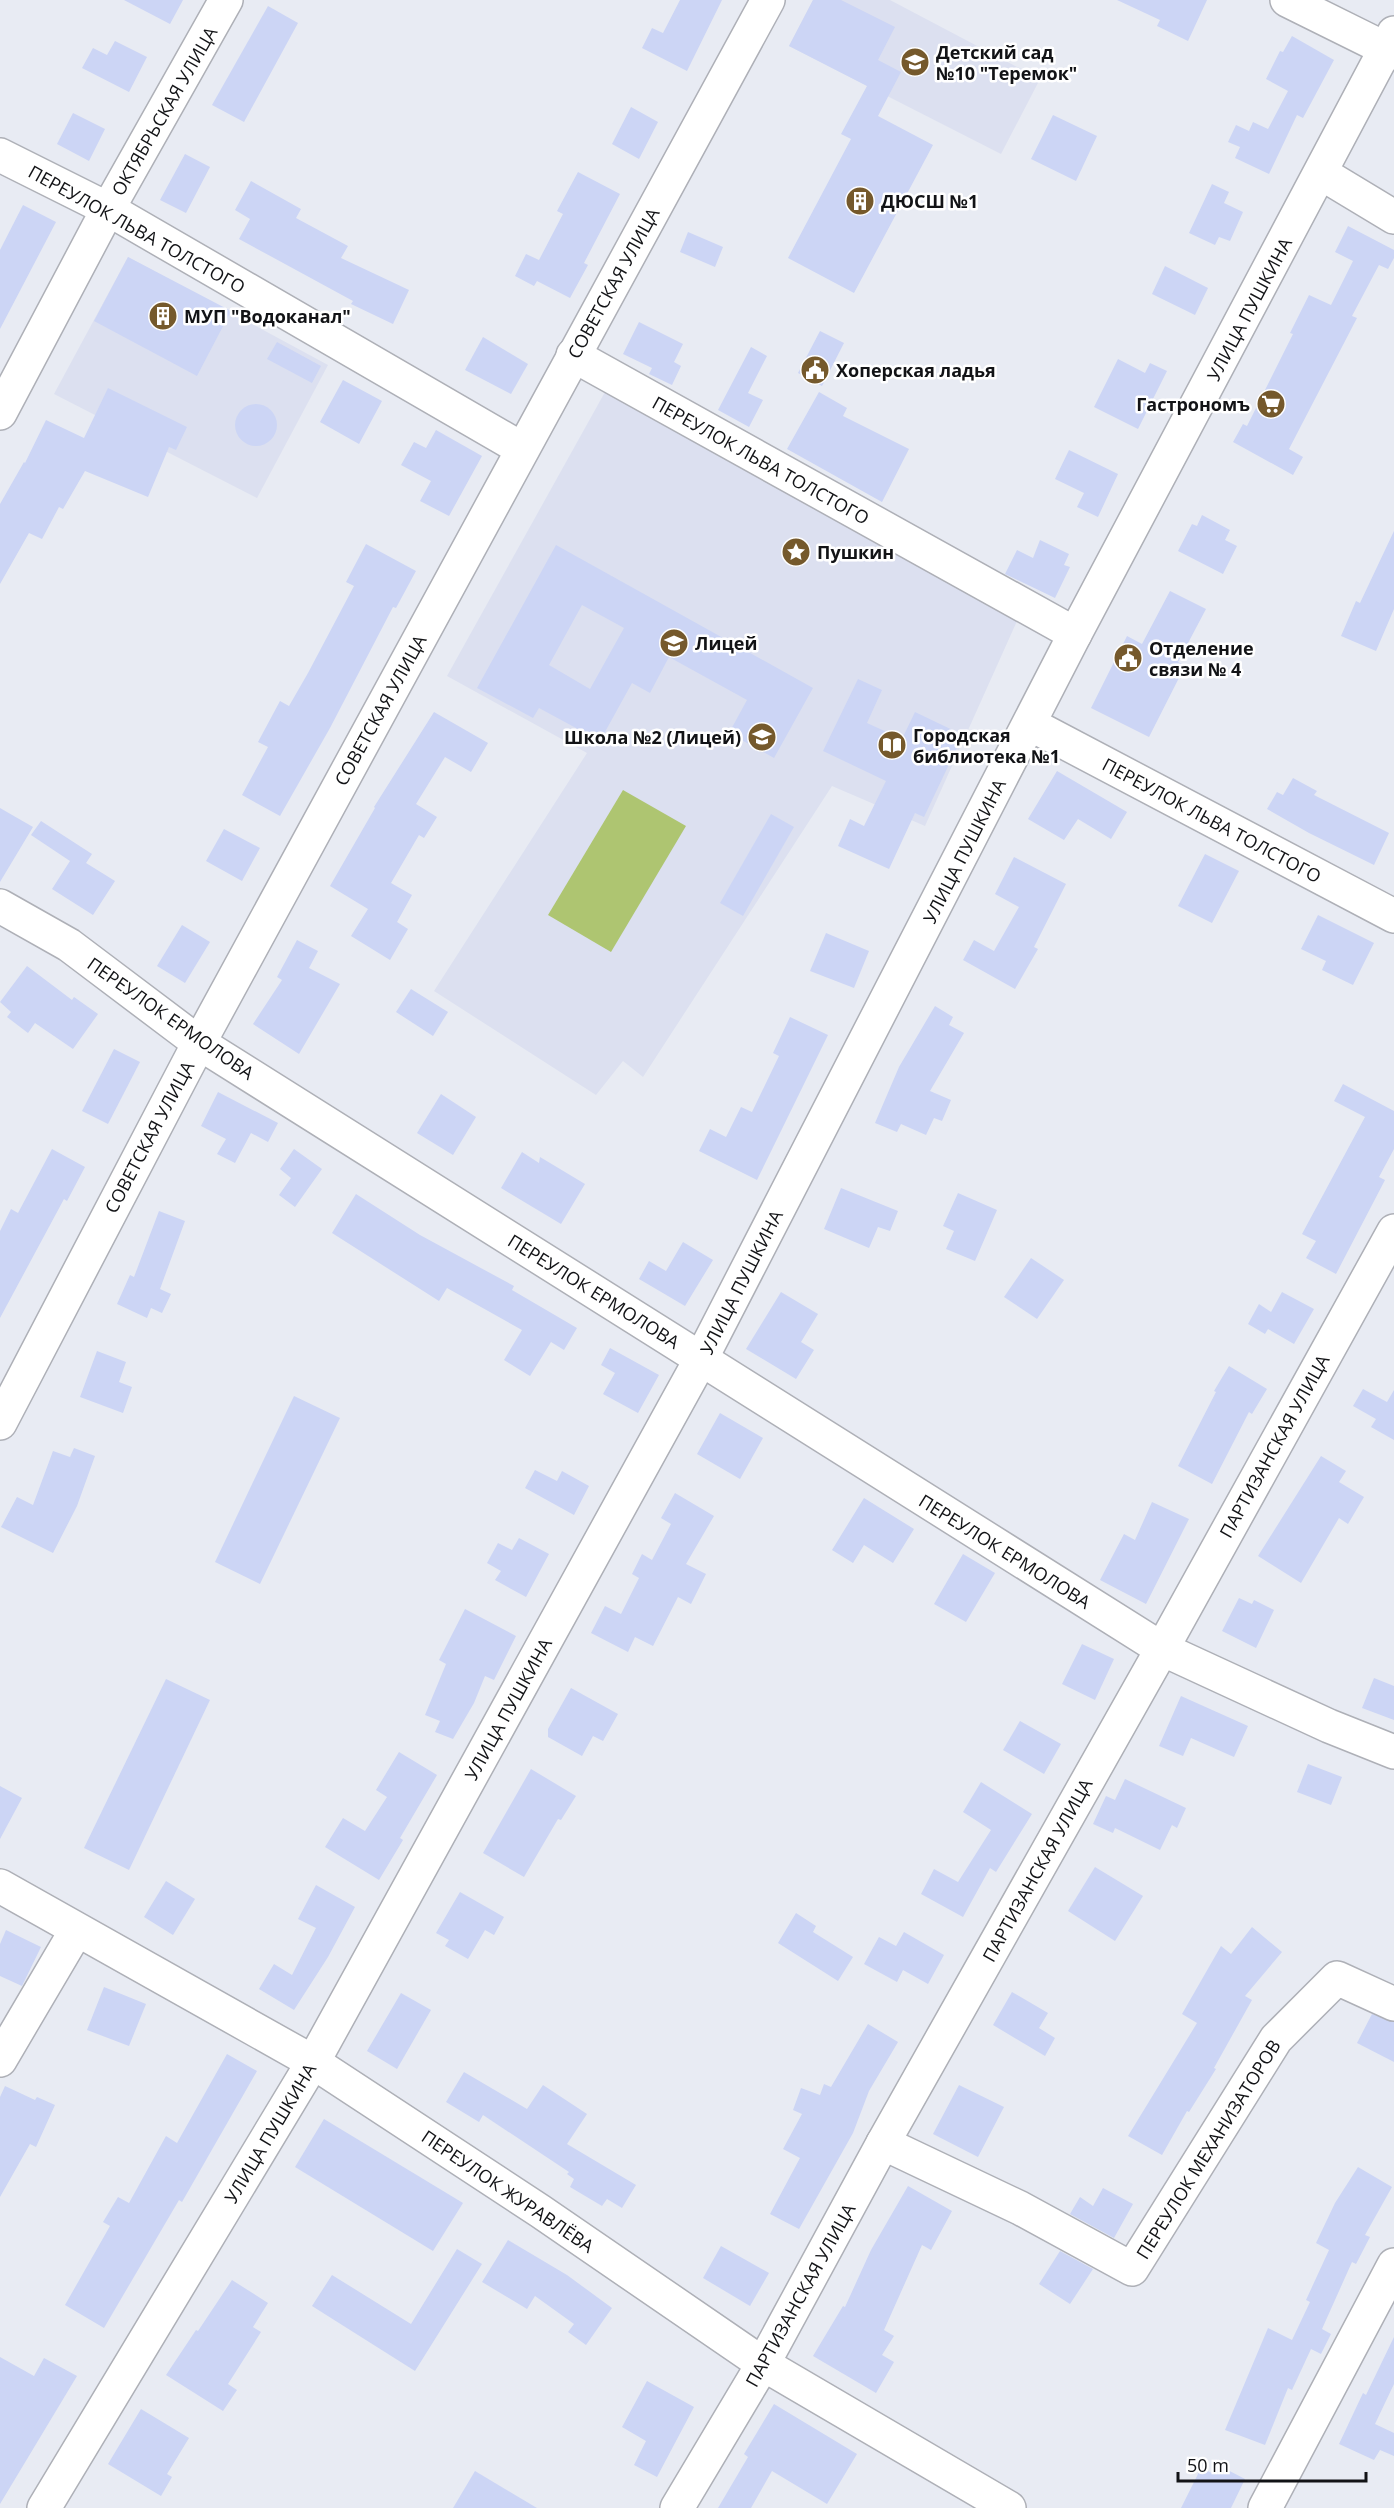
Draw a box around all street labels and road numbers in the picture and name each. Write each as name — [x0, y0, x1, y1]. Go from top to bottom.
street label: ОКТЯБРЬСКАЯ УЛИЦА — [106, 22, 223, 200]
street label: ПЕРЕУЛОК ЛЬВА ТОЛСТОГО — [24, 159, 250, 299]
street label: СОВЕТСКАЯ УЛИЦА — [562, 203, 665, 363]
street label: УЛИЦА ПУШКИНА — [1201, 233, 1297, 385]
street label: ПЕРЕУЛОК ЛЬВА ТОЛСТОГО — [648, 390, 874, 530]
street label: СОВЕТСКАЯ УЛИЦА — [329, 630, 432, 790]
street label: ПЕРЕУЛОК ЛЬВА ТОЛСТОГО — [1099, 752, 1325, 888]
street label: УЛИЦА ПУШКИНА — [917, 774, 1011, 927]
street label: ПЕРЕУЛОК ЕРМОЛОВА — [83, 951, 260, 1085]
street label: СОВЕТСКАЯ УЛИЦА — [99, 1056, 199, 1217]
street label: УЛИЦА ПУШКИНА — [694, 1205, 788, 1358]
street label: ПЕРЕУЛОК ЕРМОЛОВА — [504, 1228, 685, 1354]
street label: ПАРТИЗАНСКАЯ УЛИЦА — [1214, 1350, 1335, 1542]
street label: ПЕРЕУЛОК ЕРМОЛОВА — [915, 1488, 1096, 1614]
street label: УЛИЦА ПУШКИНА — [459, 1633, 557, 1784]
street label: ПАРТИЗАНСКАЯ УЛИЦА — [977, 1774, 1098, 1966]
street label: ПЕРЕУЛОК МЕХАНИЗАТОРОВ — [1130, 2035, 1286, 2263]
street label: УЛИЦА ПУШКИНА — [219, 2058, 322, 2207]
street label: ПЕРЕУЛОК ЖУРАВЛЁВА — [417, 2124, 599, 2258]
street label: ПАРТИЗАНСКАЯ УЛИЦА — [740, 2199, 861, 2391]

